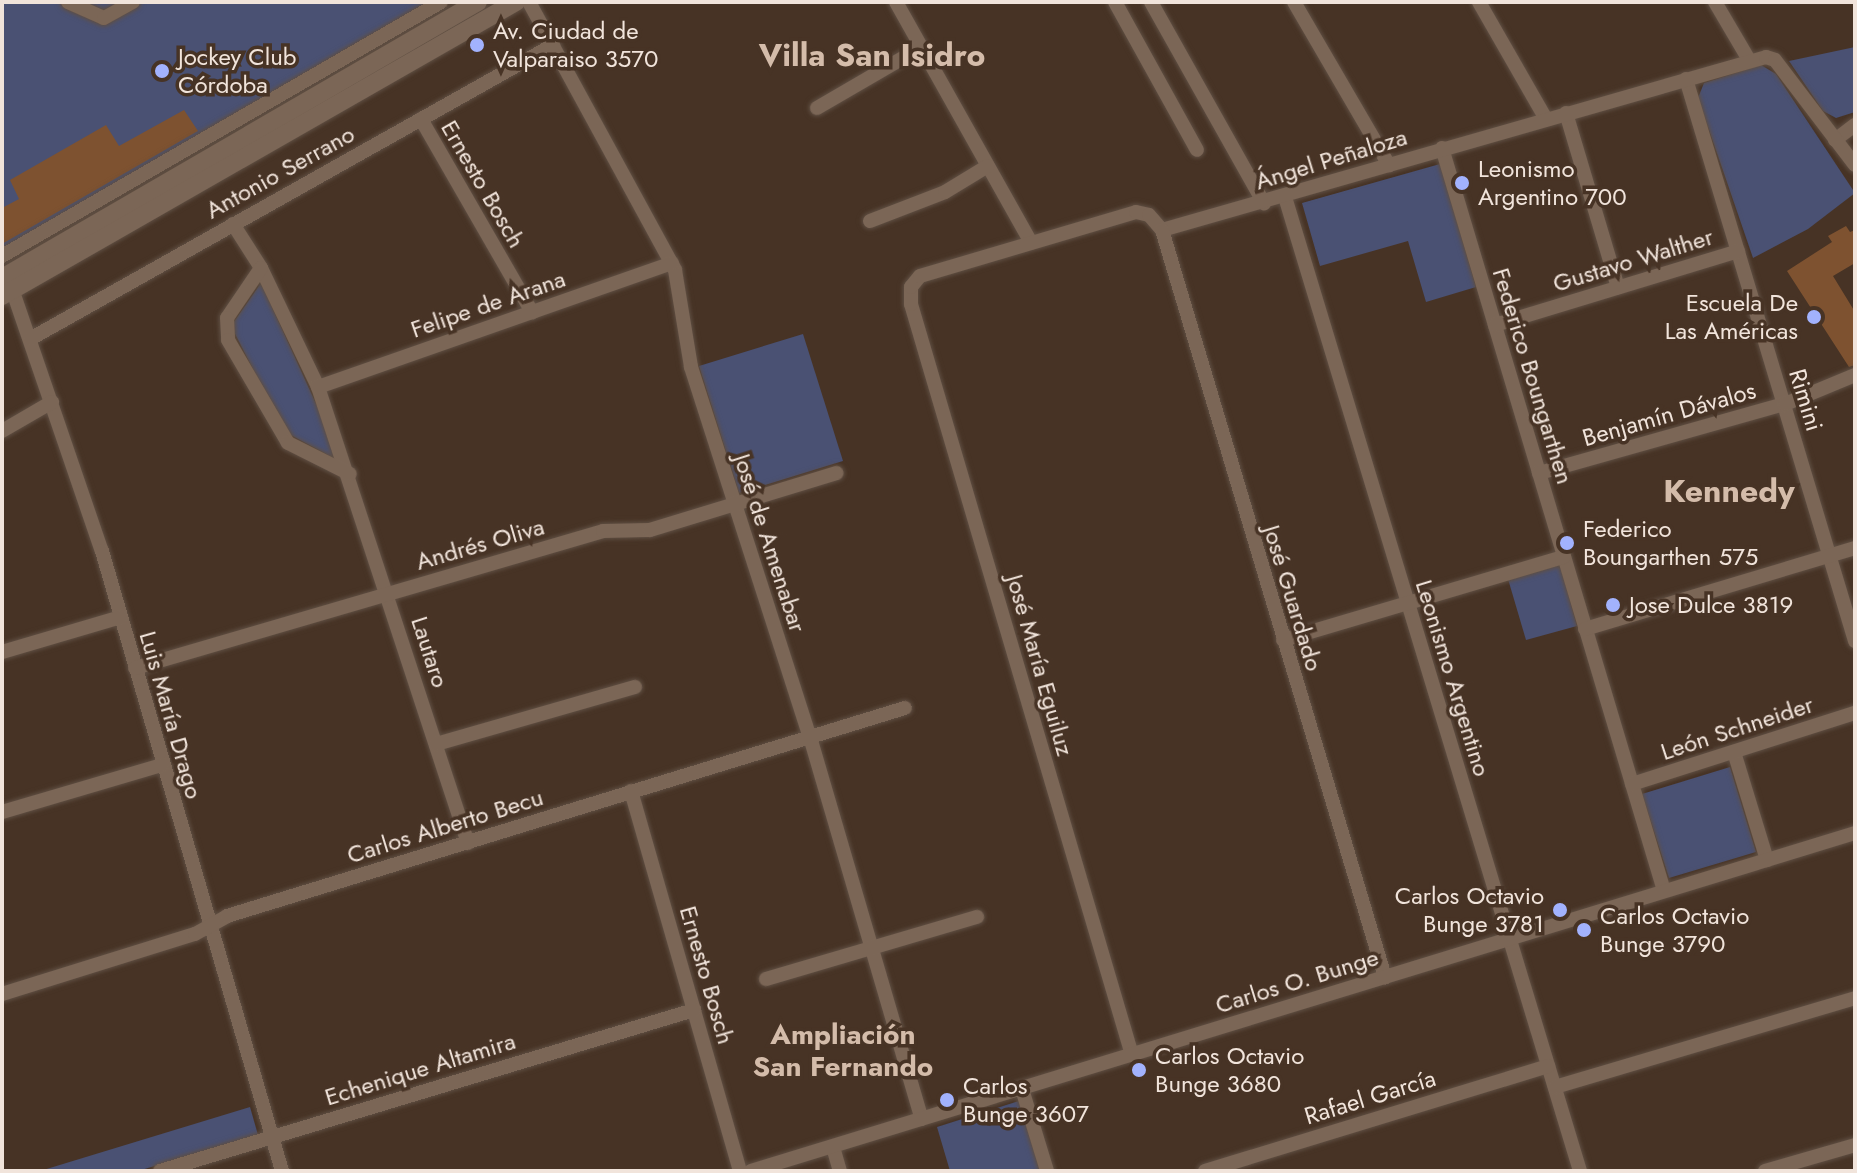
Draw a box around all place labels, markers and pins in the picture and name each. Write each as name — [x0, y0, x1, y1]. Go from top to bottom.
place label: Av. Ciudad de Valparaiso 3570 — [493, 17, 658, 73]
marker: Av. Ciudad de Valparaiso 3570 — [468, 36, 486, 54]
place label: Jockey Club Córdoba — [178, 43, 297, 99]
marker: Jockey Club Córdoba — [153, 62, 171, 80]
place label: Leonismo Argentino 700 — [1478, 155, 1627, 211]
marker: Leonismo Argentino 700 — [1453, 174, 1471, 192]
place label: Escuela De Las Américas — [1665, 289, 1798, 345]
marker: Escuela De Las Américas — [1805, 308, 1823, 326]
place label: Federico Boungarthen 575 — [1583, 515, 1758, 571]
marker: Federico Boungarthen 575 — [1558, 534, 1576, 552]
place label: Jose Dulce 3819 — [1629, 591, 1793, 619]
marker: Jose Dulce 3819 — [1604, 596, 1622, 614]
place label: Carlos Octavio Bunge 3781 — [1395, 882, 1544, 938]
marker: Carlos Octavio Bunge 3781 — [1551, 901, 1569, 919]
place label: Carlos Octavio Bunge 3790 — [1600, 902, 1749, 958]
marker: Carlos Octavio Bunge 3790 — [1575, 921, 1593, 939]
place label: Carlos Octavio Bunge 3680 — [1155, 1042, 1304, 1098]
marker: Carlos Octavio Bunge 3680 — [1130, 1061, 1148, 1079]
place label: Carlos Bunge 3607 — [963, 1072, 1089, 1128]
marker: Carlos Bunge 3607 — [938, 1091, 956, 1109]

